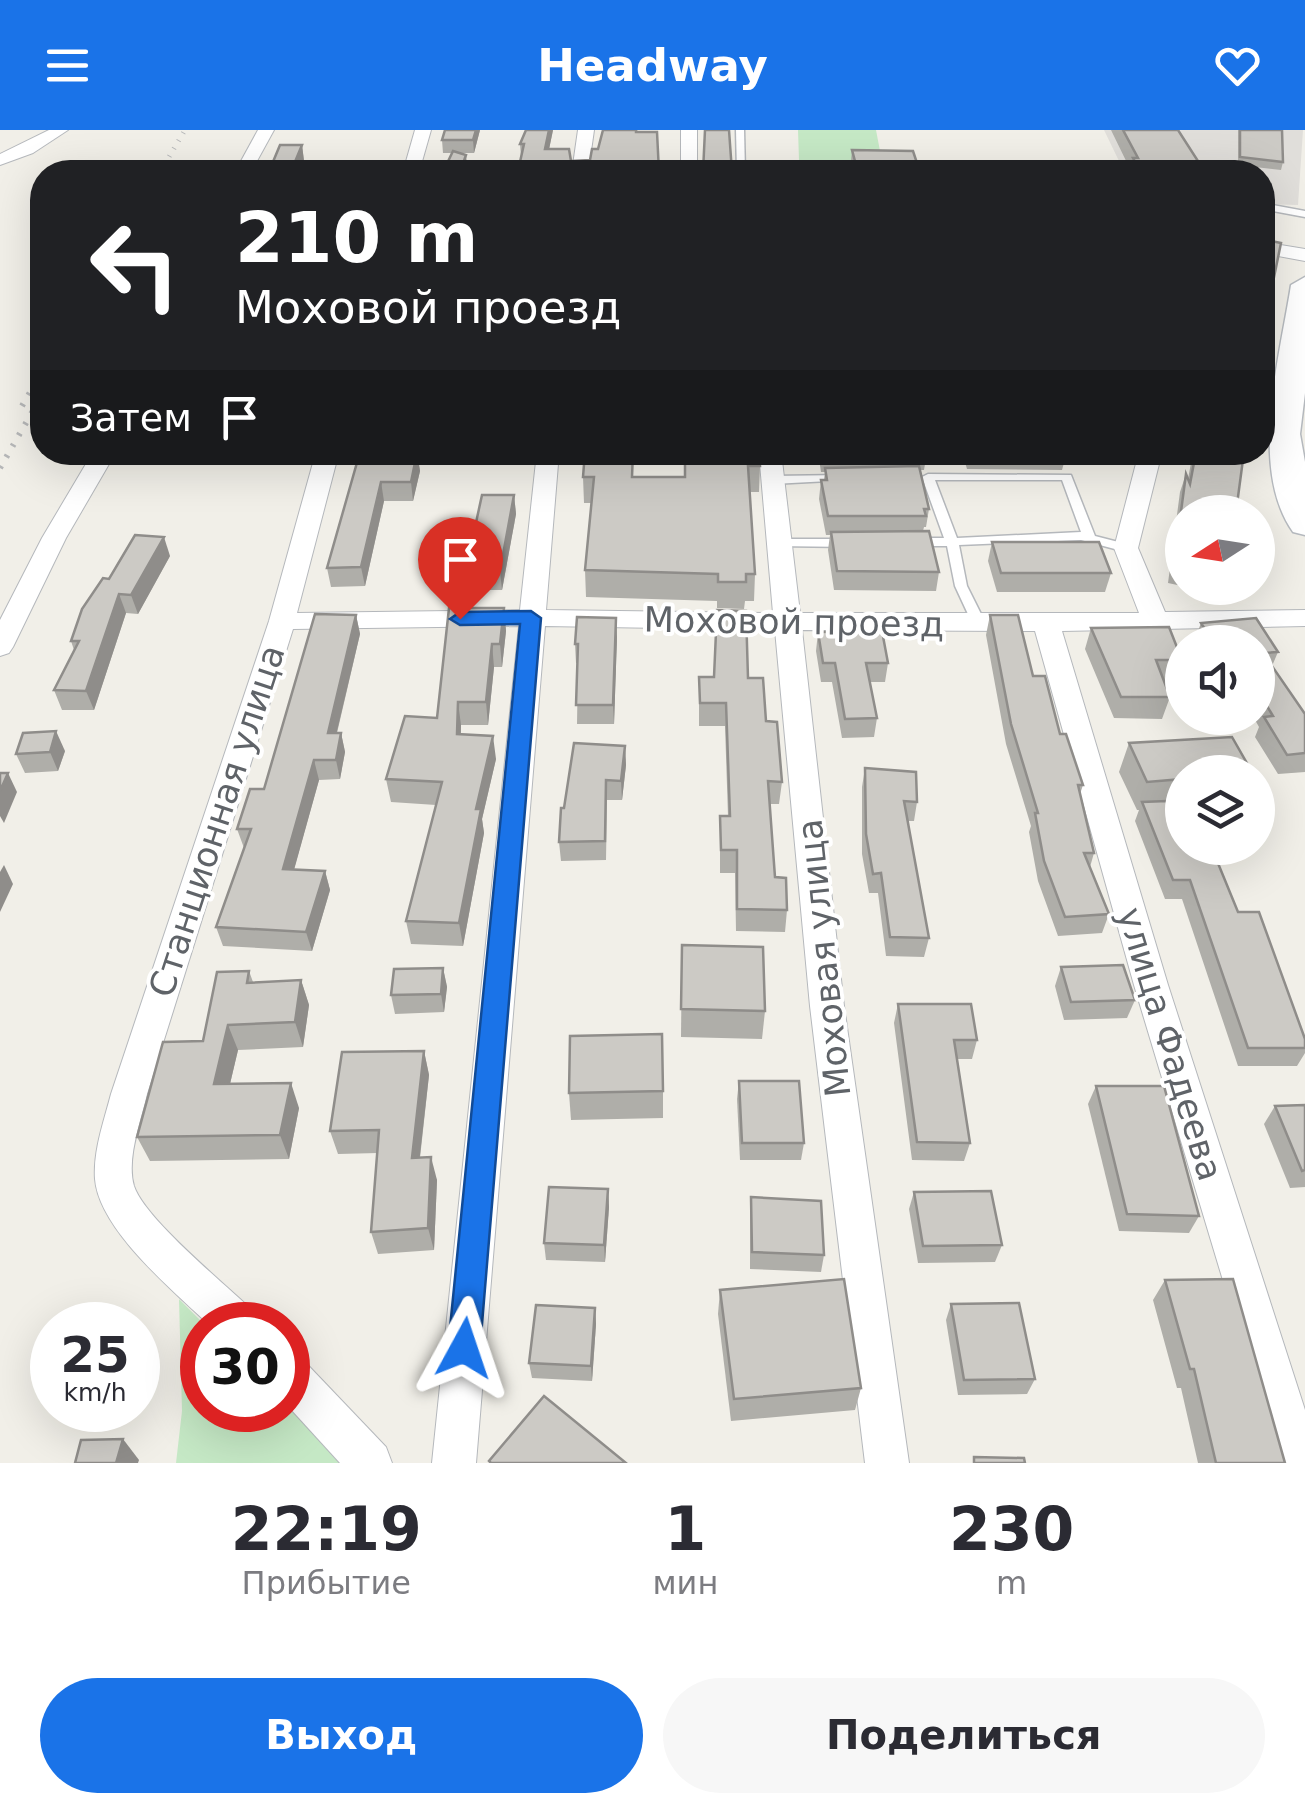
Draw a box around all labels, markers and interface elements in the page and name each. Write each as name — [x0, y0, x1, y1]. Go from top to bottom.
icon: menu — [40, 38, 95, 93]
icon: heart — [1210, 38, 1265, 93]
text: Headway — [537, 39, 768, 92]
text: 210 m — [235, 197, 478, 279]
icon: left — [70, 200, 200, 330]
text: Моховой проезд — [235, 281, 621, 334]
icon: arrive — [212, 390, 267, 445]
text: Затем — [70, 396, 192, 440]
north arrow — [1165, 495, 1275, 605]
map controls — [1165, 495, 1275, 865]
pin — [418, 517, 503, 620]
icon: arrive — [433, 532, 488, 587]
street label: Моховой проезд — [643, 599, 945, 645]
button: sound — [1165, 625, 1275, 735]
street label: Станционная улица — [141, 640, 293, 1002]
button: layers — [1165, 755, 1275, 865]
street label: Моховая улица — [790, 817, 858, 1099]
street label: улица Фадеева — [1109, 903, 1231, 1185]
position arrow — [412, 1296, 516, 1400]
speed limit sign: 30 — [180, 1302, 310, 1432]
text: 25 — [60, 1326, 130, 1384]
text: km/h — [63, 1378, 127, 1407]
text: 22:19 — [231, 1494, 422, 1564]
text: 1 — [664, 1494, 706, 1564]
text: 230 — [949, 1494, 1074, 1564]
text: Прибытие — [242, 1564, 411, 1602]
text: мин — [652, 1564, 718, 1602]
text: m — [996, 1564, 1027, 1602]
button: Выход — [40, 1678, 643, 1793]
button: Поделиться — [663, 1678, 1265, 1793]

